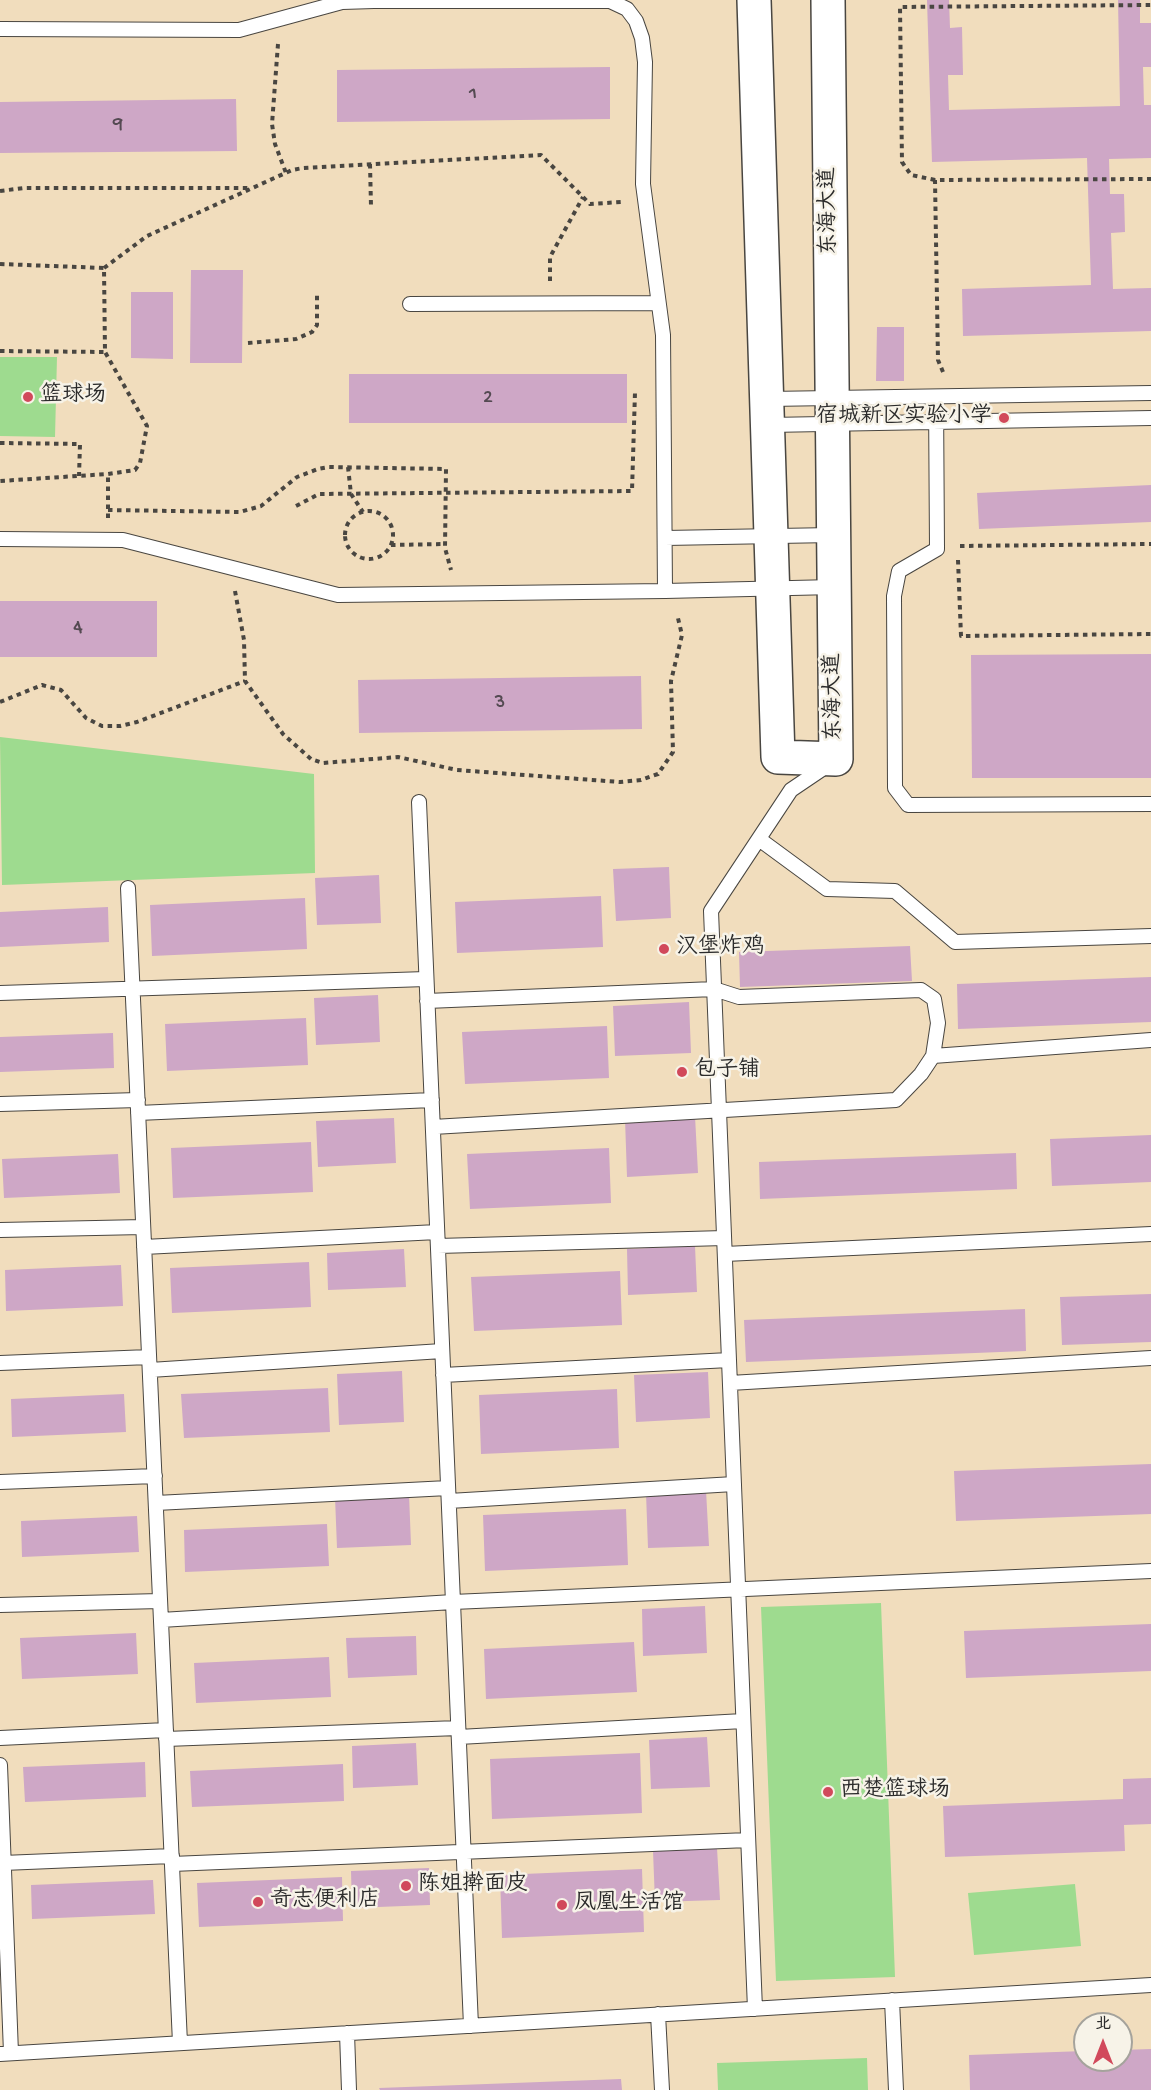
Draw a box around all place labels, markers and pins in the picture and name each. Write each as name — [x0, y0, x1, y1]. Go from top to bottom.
place label: 篮球场 — [40, 384, 106, 410]
marker: 篮球场 — [21, 390, 35, 404]
place label: 宿城新区实验小学 — [816, 405, 992, 431]
marker: 宿城新区实验小学 — [997, 411, 1011, 425]
place label: 汉堡炸鸡 — [676, 936, 764, 962]
marker: 汉堡炸鸡 — [657, 942, 671, 956]
place label: 包子铺 — [694, 1059, 760, 1085]
marker: 包子铺 — [675, 1065, 689, 1079]
place label: 西楚篮球场 — [840, 1779, 950, 1805]
marker: 西楚篮球场 — [821, 1785, 835, 1799]
place label: 陈姐擀面皮 — [418, 1873, 528, 1899]
marker: 陈姐擀面皮 — [399, 1879, 413, 1893]
place label: 奇志便利店 — [270, 1889, 380, 1915]
place label: 凤凰生活馆 — [574, 1892, 684, 1918]
marker: 奇志便利店 — [251, 1895, 265, 1909]
marker: 凤凰生活馆 — [555, 1898, 569, 1912]

